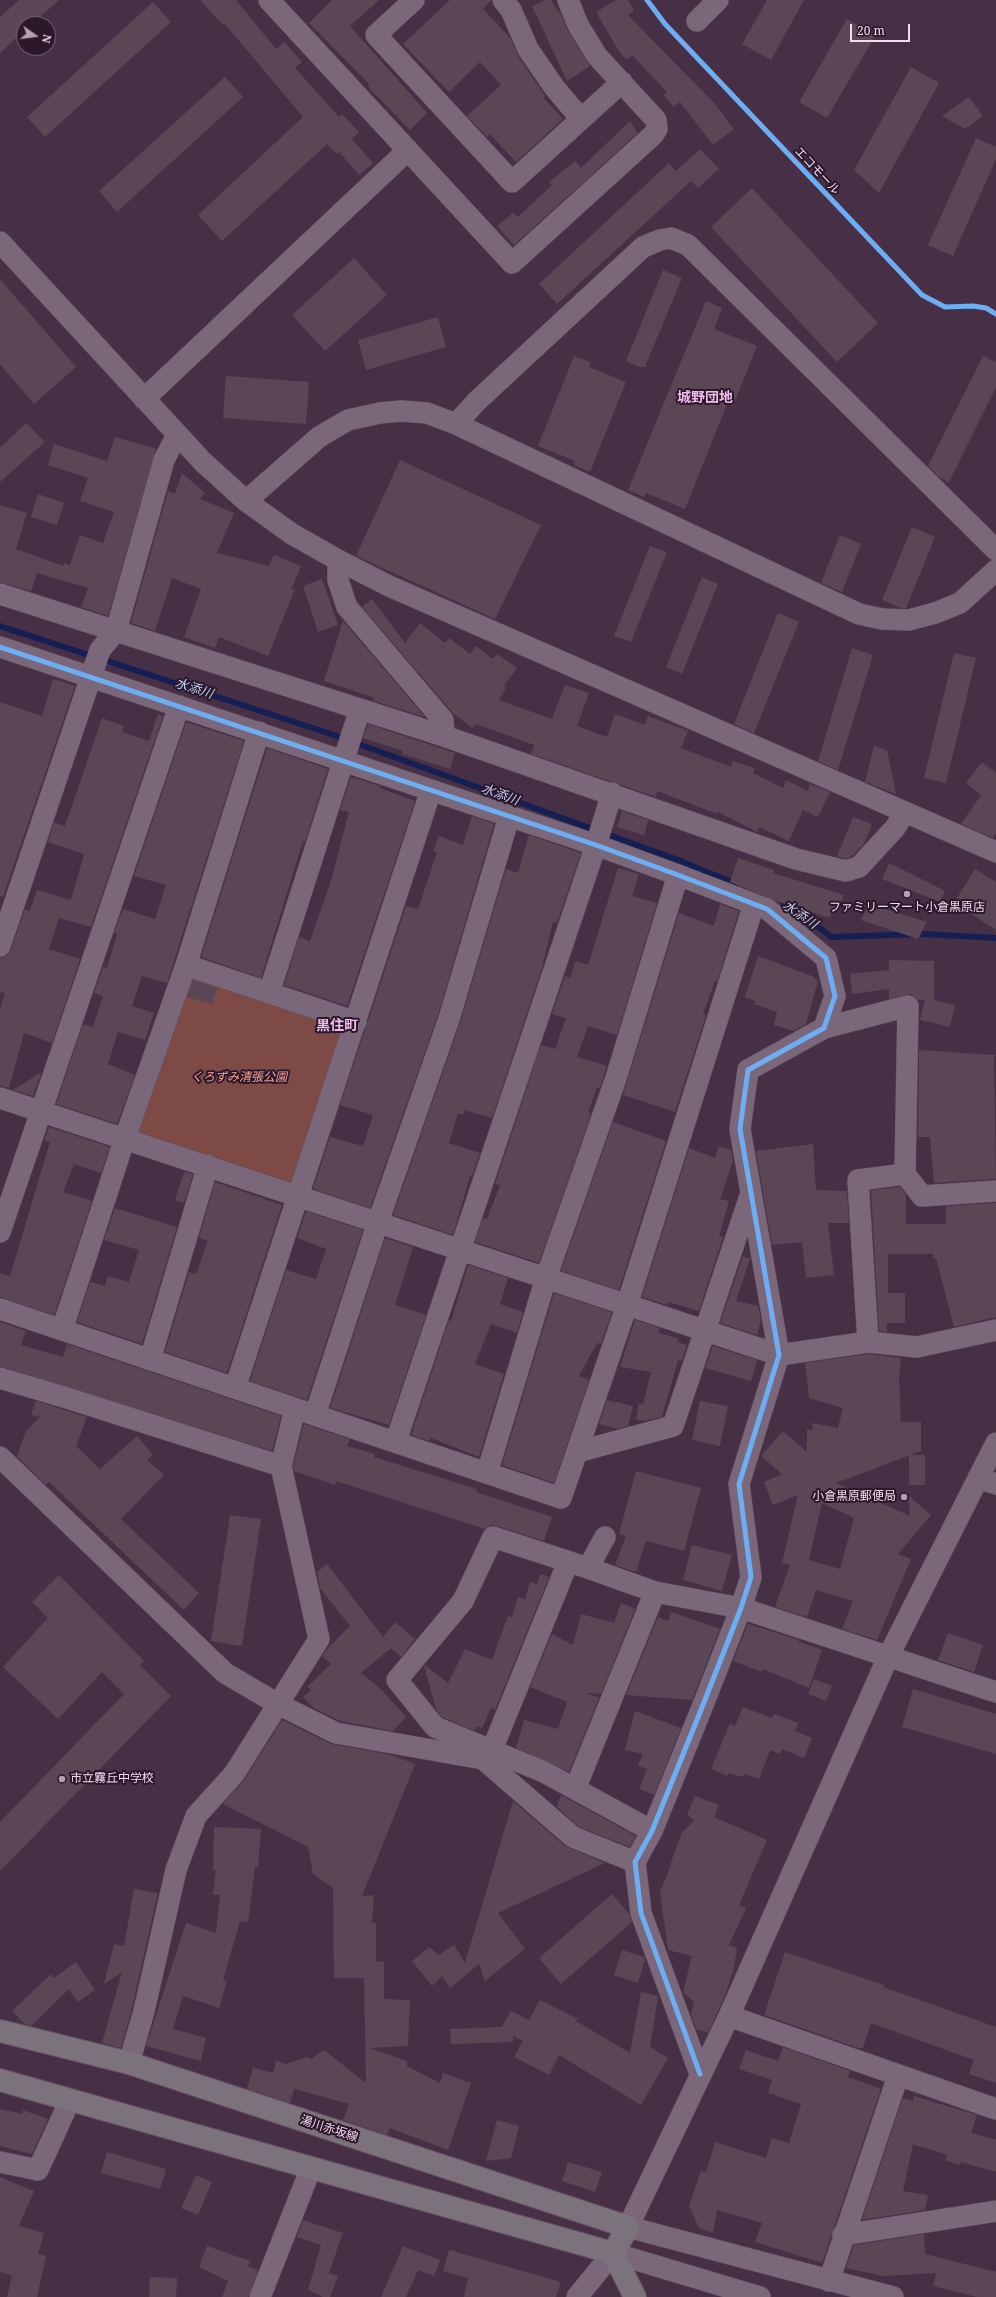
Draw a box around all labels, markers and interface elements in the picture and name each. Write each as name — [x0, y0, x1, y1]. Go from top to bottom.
north arrow — [16, 16, 56, 56]
scale bar — [852, 16, 912, 42]
text: 20 m — [857, 22, 885, 39]
text: N — [39, 33, 55, 45]
street label: エコモール — [791, 144, 843, 198]
district label: 城野団地 — [677, 390, 733, 406]
water label: 水添川 — [173, 676, 215, 702]
water label: 水添川 — [479, 781, 521, 809]
marker: ファミリーマート小倉黒原店 — [902, 889, 912, 899]
water label: 水添川 — [779, 898, 821, 932]
place label: ファミリーマート小倉黒原店 — [829, 901, 985, 915]
district label: 黒住町 — [316, 1018, 358, 1034]
park label: くろずみ清張公園 — [191, 1071, 287, 1085]
place label: 小倉黒原郵便局 — [812, 1490, 896, 1504]
marker: 小倉黒原郵便局 — [899, 1492, 909, 1502]
place label: 市立霧丘中学校 — [70, 1772, 154, 1786]
marker: 市立霧丘中学校 — [57, 1774, 67, 1784]
street label: 湯川赤坂線 — [298, 2113, 360, 2145]

